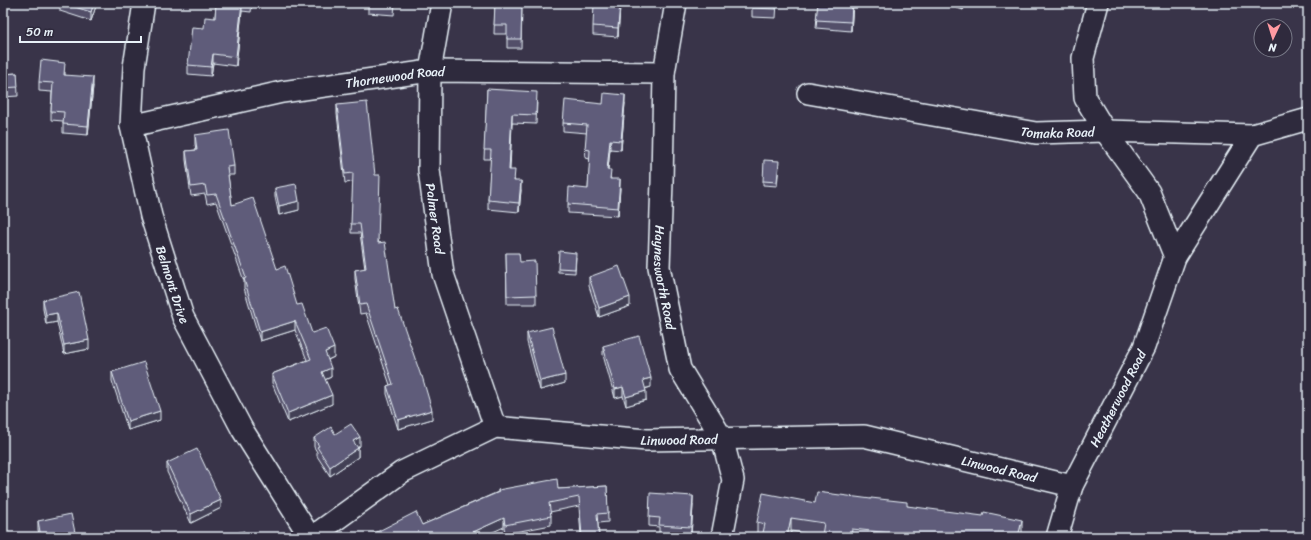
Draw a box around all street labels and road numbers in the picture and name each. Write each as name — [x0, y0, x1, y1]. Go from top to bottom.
street label: Thornewood Road — [344, 59, 446, 94]
street label: Tomaka Road — [1019, 119, 1096, 145]
street label: Palmer Road — [419, 182, 452, 257]
street label: Haynesworth Road — [647, 225, 683, 333]
street label: Belmont Drive — [150, 243, 196, 328]
street label: Heatherwood Road — [1083, 345, 1153, 451]
street label: Linwood Road — [640, 427, 719, 452]
street label: Linwood Road — [959, 448, 1040, 489]

